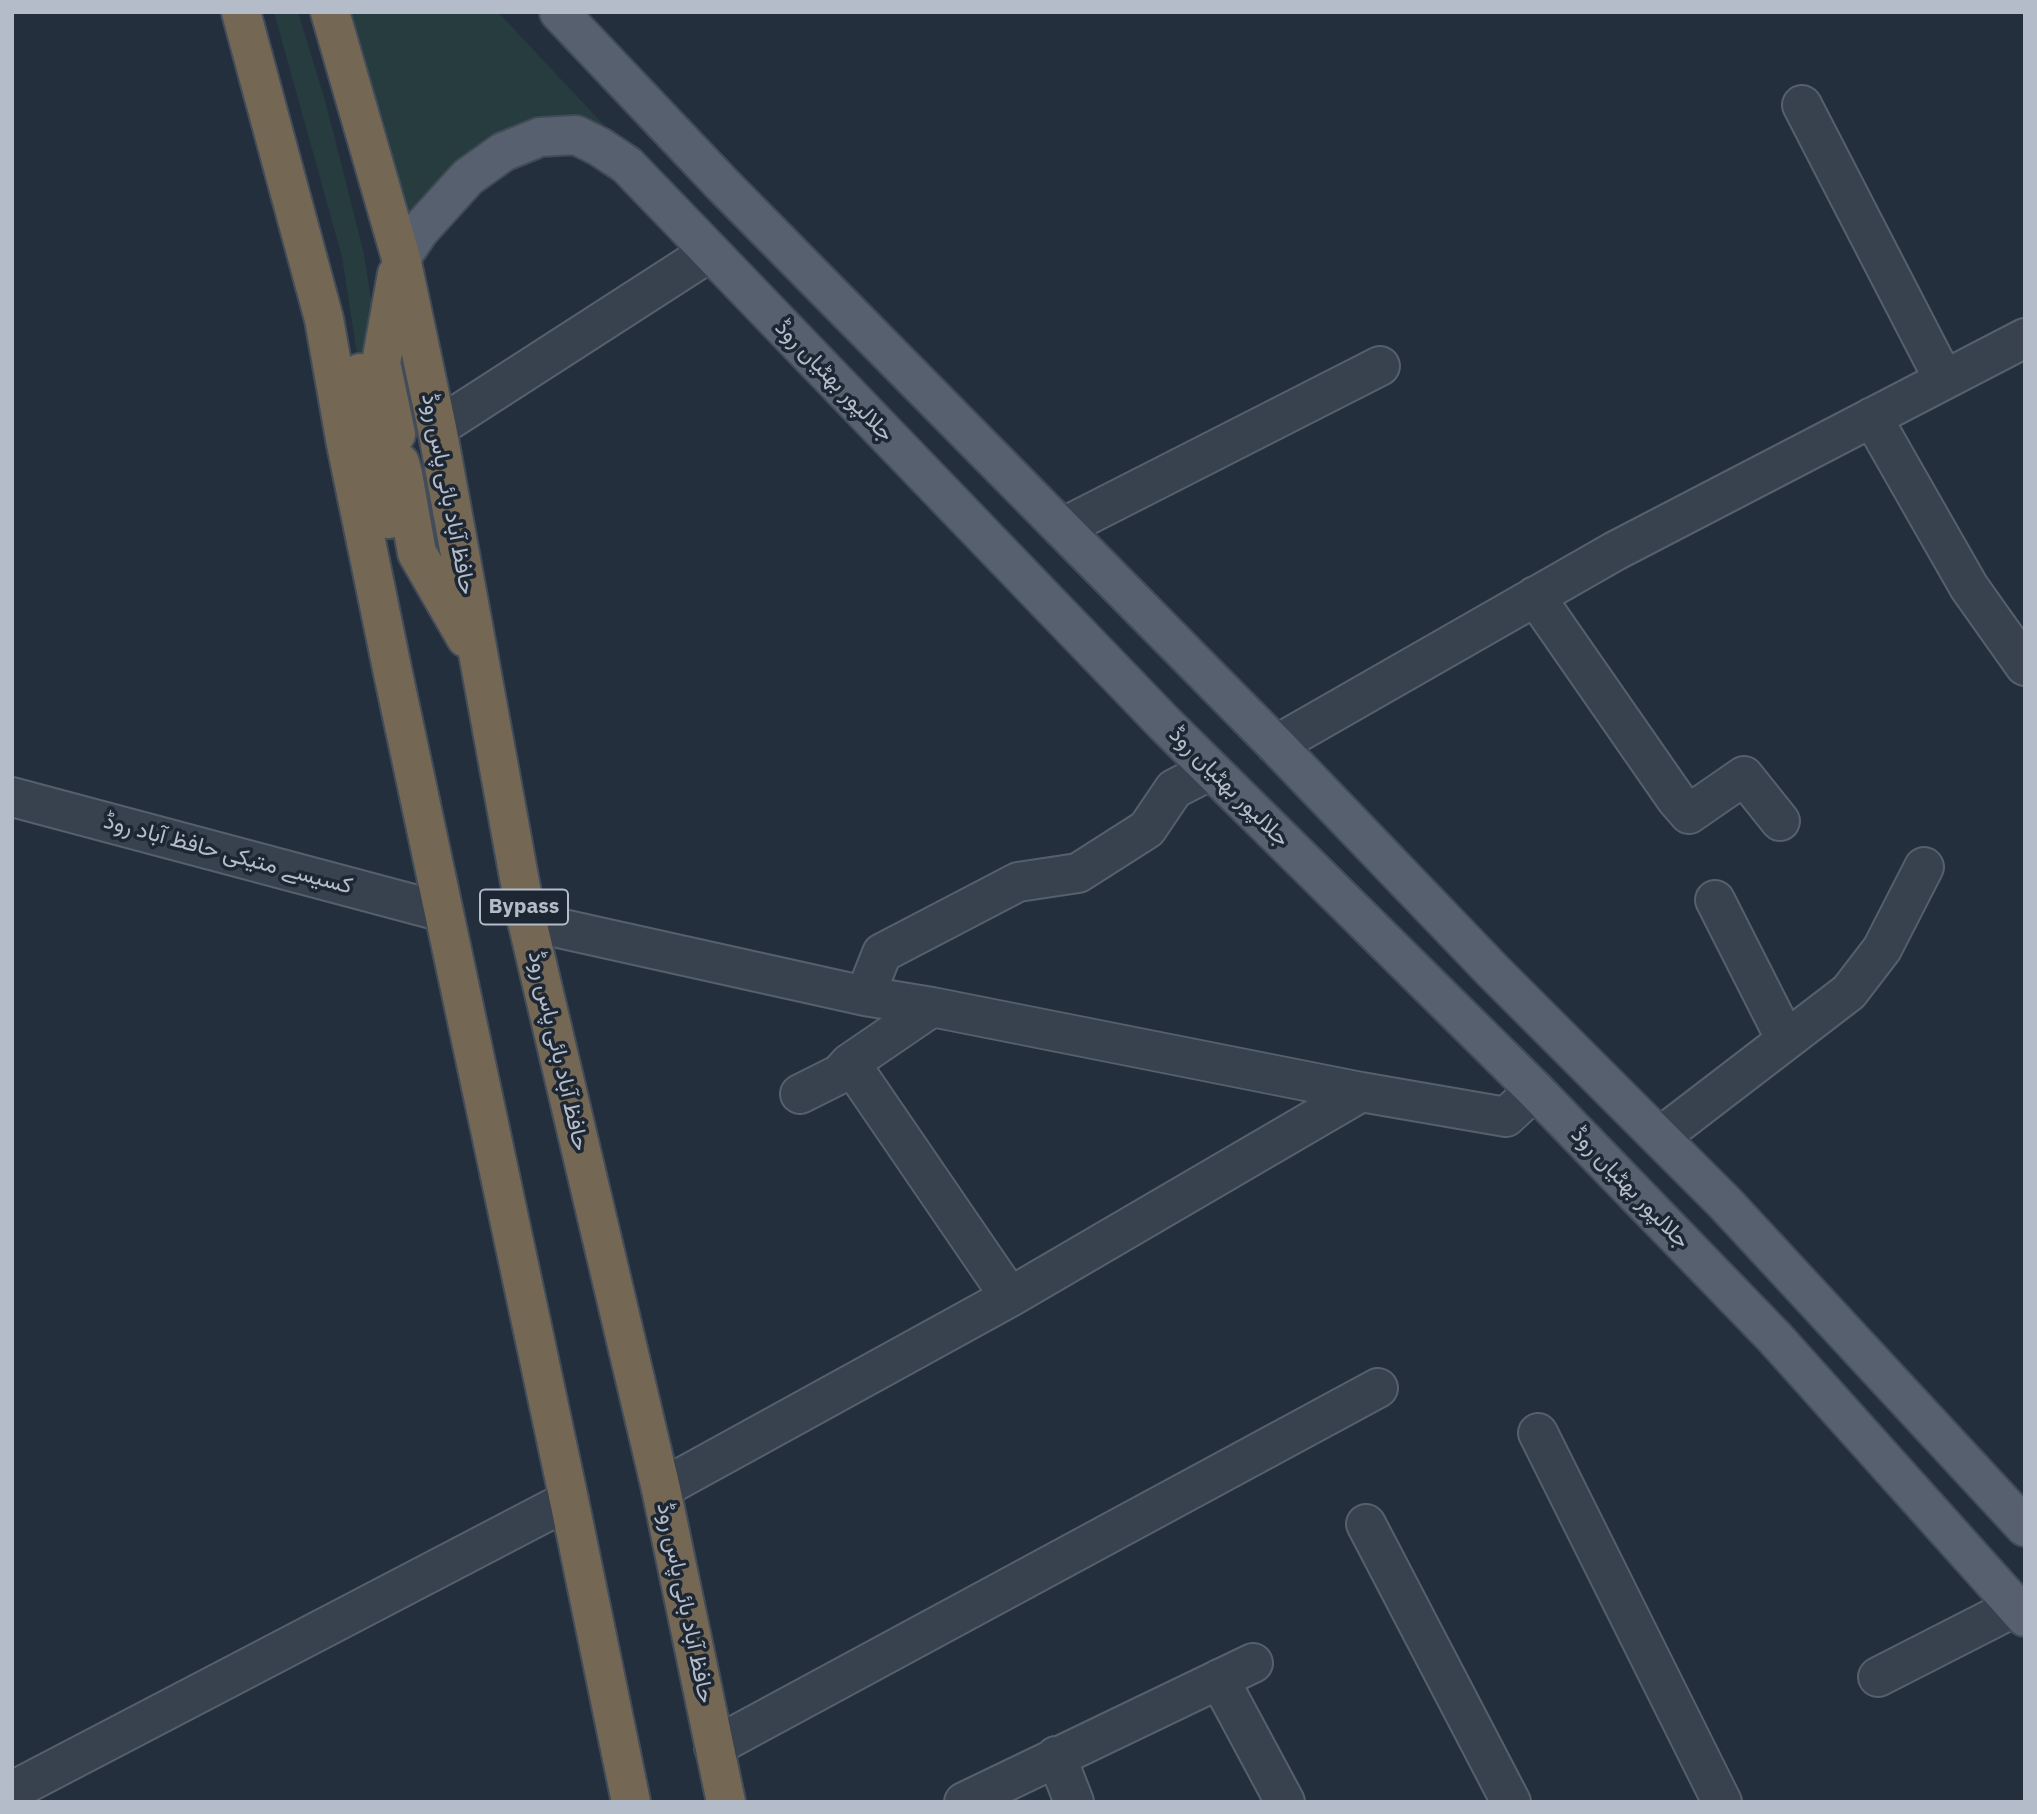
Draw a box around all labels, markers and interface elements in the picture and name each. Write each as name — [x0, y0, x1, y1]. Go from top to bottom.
street label: جلالپور بھٹیاں روڈ — [769, 314, 899, 448]
street label: حافظ آباد بائی پاس روڈ — [415, 391, 481, 597]
street label: جلالپور بھٹیاں روڈ — [1163, 721, 1295, 853]
street label: کسیسے متیکی حافظ آباد روڈ — [101, 808, 355, 900]
road number: Bypass — [480, 890, 568, 925]
street label: حافظ آباد بائی پاس روڈ — [522, 948, 594, 1154]
street label: جلالپور بھٹیاں روڈ — [1565, 1121, 1695, 1255]
street label: حافظ آباد بائی پاس روڈ — [650, 1500, 720, 1706]

